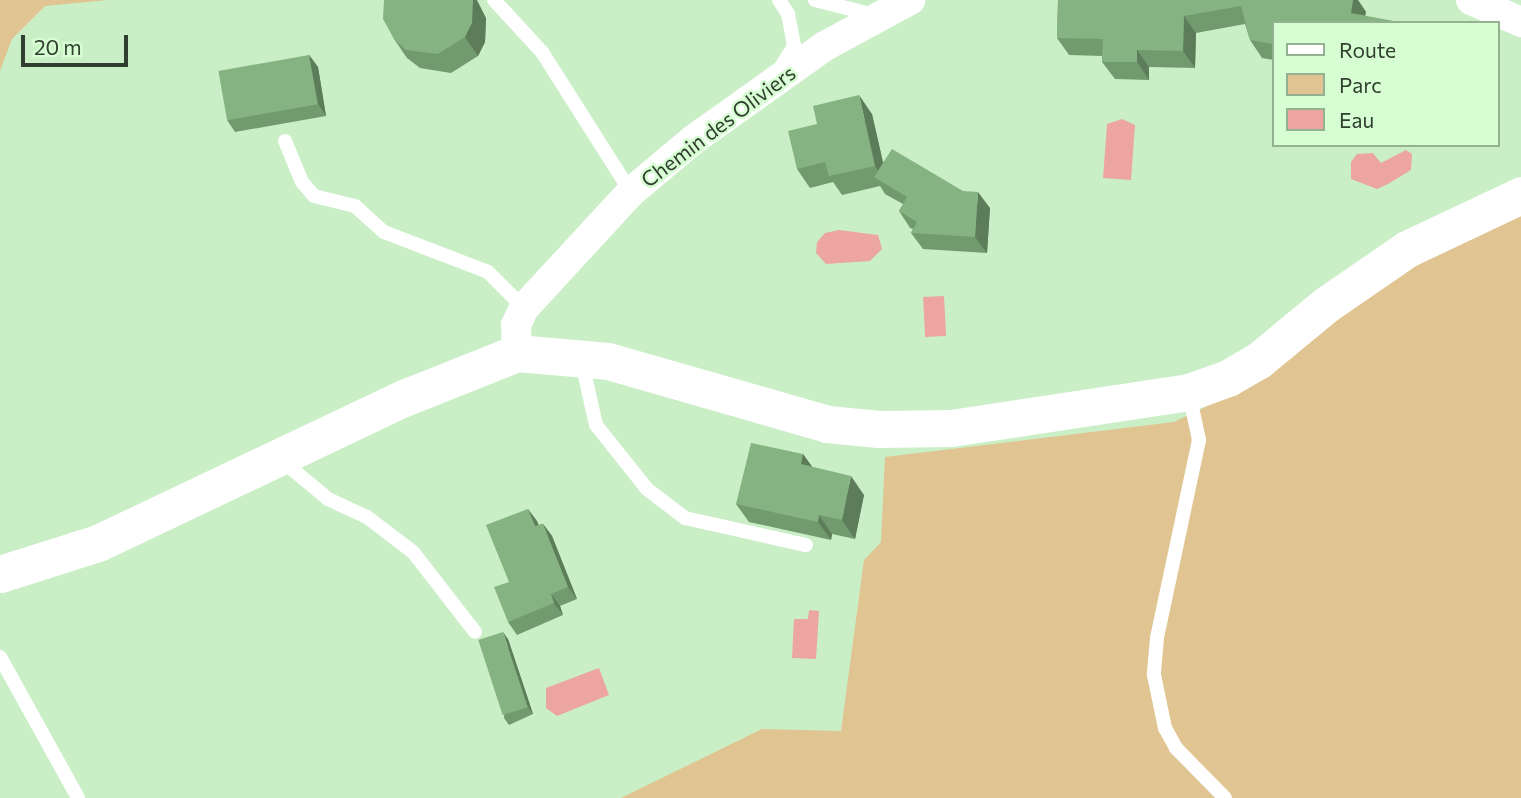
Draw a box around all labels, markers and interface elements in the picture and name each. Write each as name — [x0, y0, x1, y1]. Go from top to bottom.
scale bar — [24, 21, 131, 65]
legend — [1272, 21, 1500, 147]
text: 20 m — [34, 34, 82, 59]
text: Route — [1339, 37, 1396, 62]
street label: Chemin des Oliviers — [636, 60, 800, 192]
text: Parc — [1339, 72, 1382, 97]
text: Eau — [1339, 107, 1374, 132]

